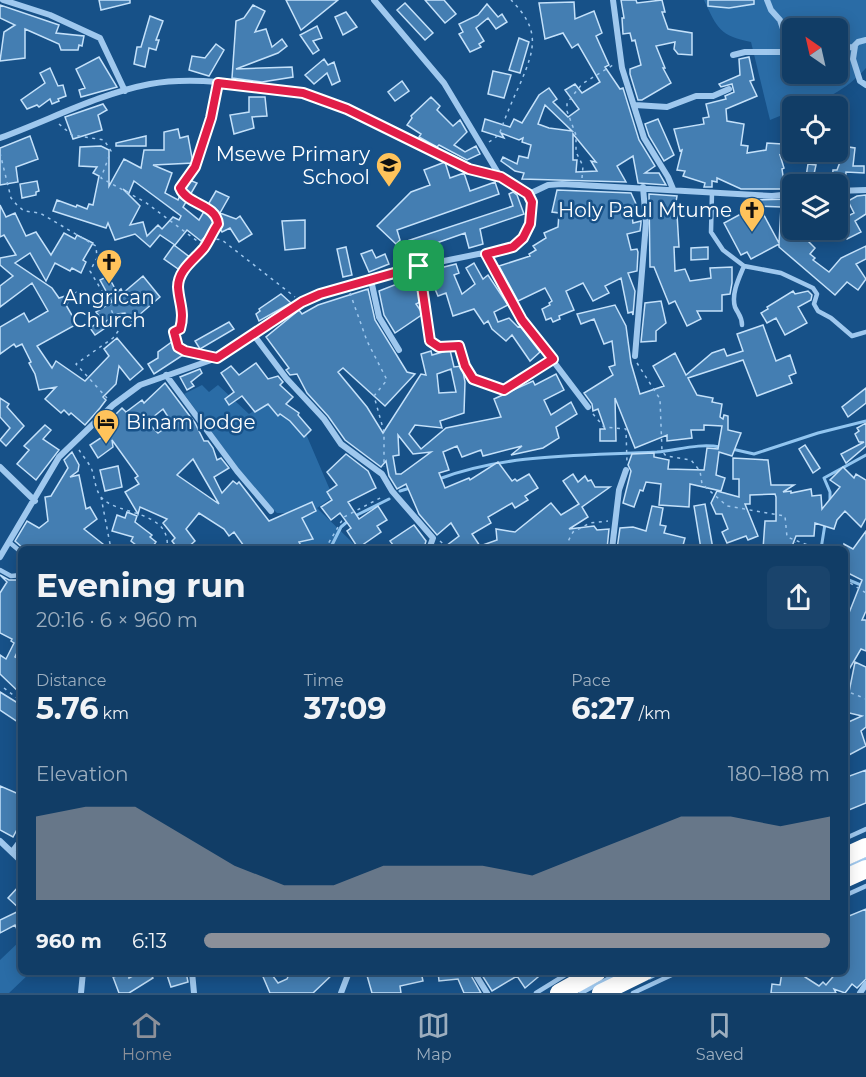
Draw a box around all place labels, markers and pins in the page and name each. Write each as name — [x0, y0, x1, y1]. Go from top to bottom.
place label: Msewe Primary School — [216, 142, 370, 189]
school or university icon: Msewe Primary School — [374, 150, 404, 188]
church icon: Holy Paul Mtume — [737, 195, 767, 233]
place label: Holy Paul Mtume — [558, 198, 732, 222]
pin — [393, 240, 444, 291]
church icon: Angrican Church — [94, 247, 124, 285]
place label: Angrican Church — [63, 285, 155, 332]
hotel icon: Binam lodge — [91, 407, 121, 445]
place label: Binam lodge — [126, 410, 256, 434]

